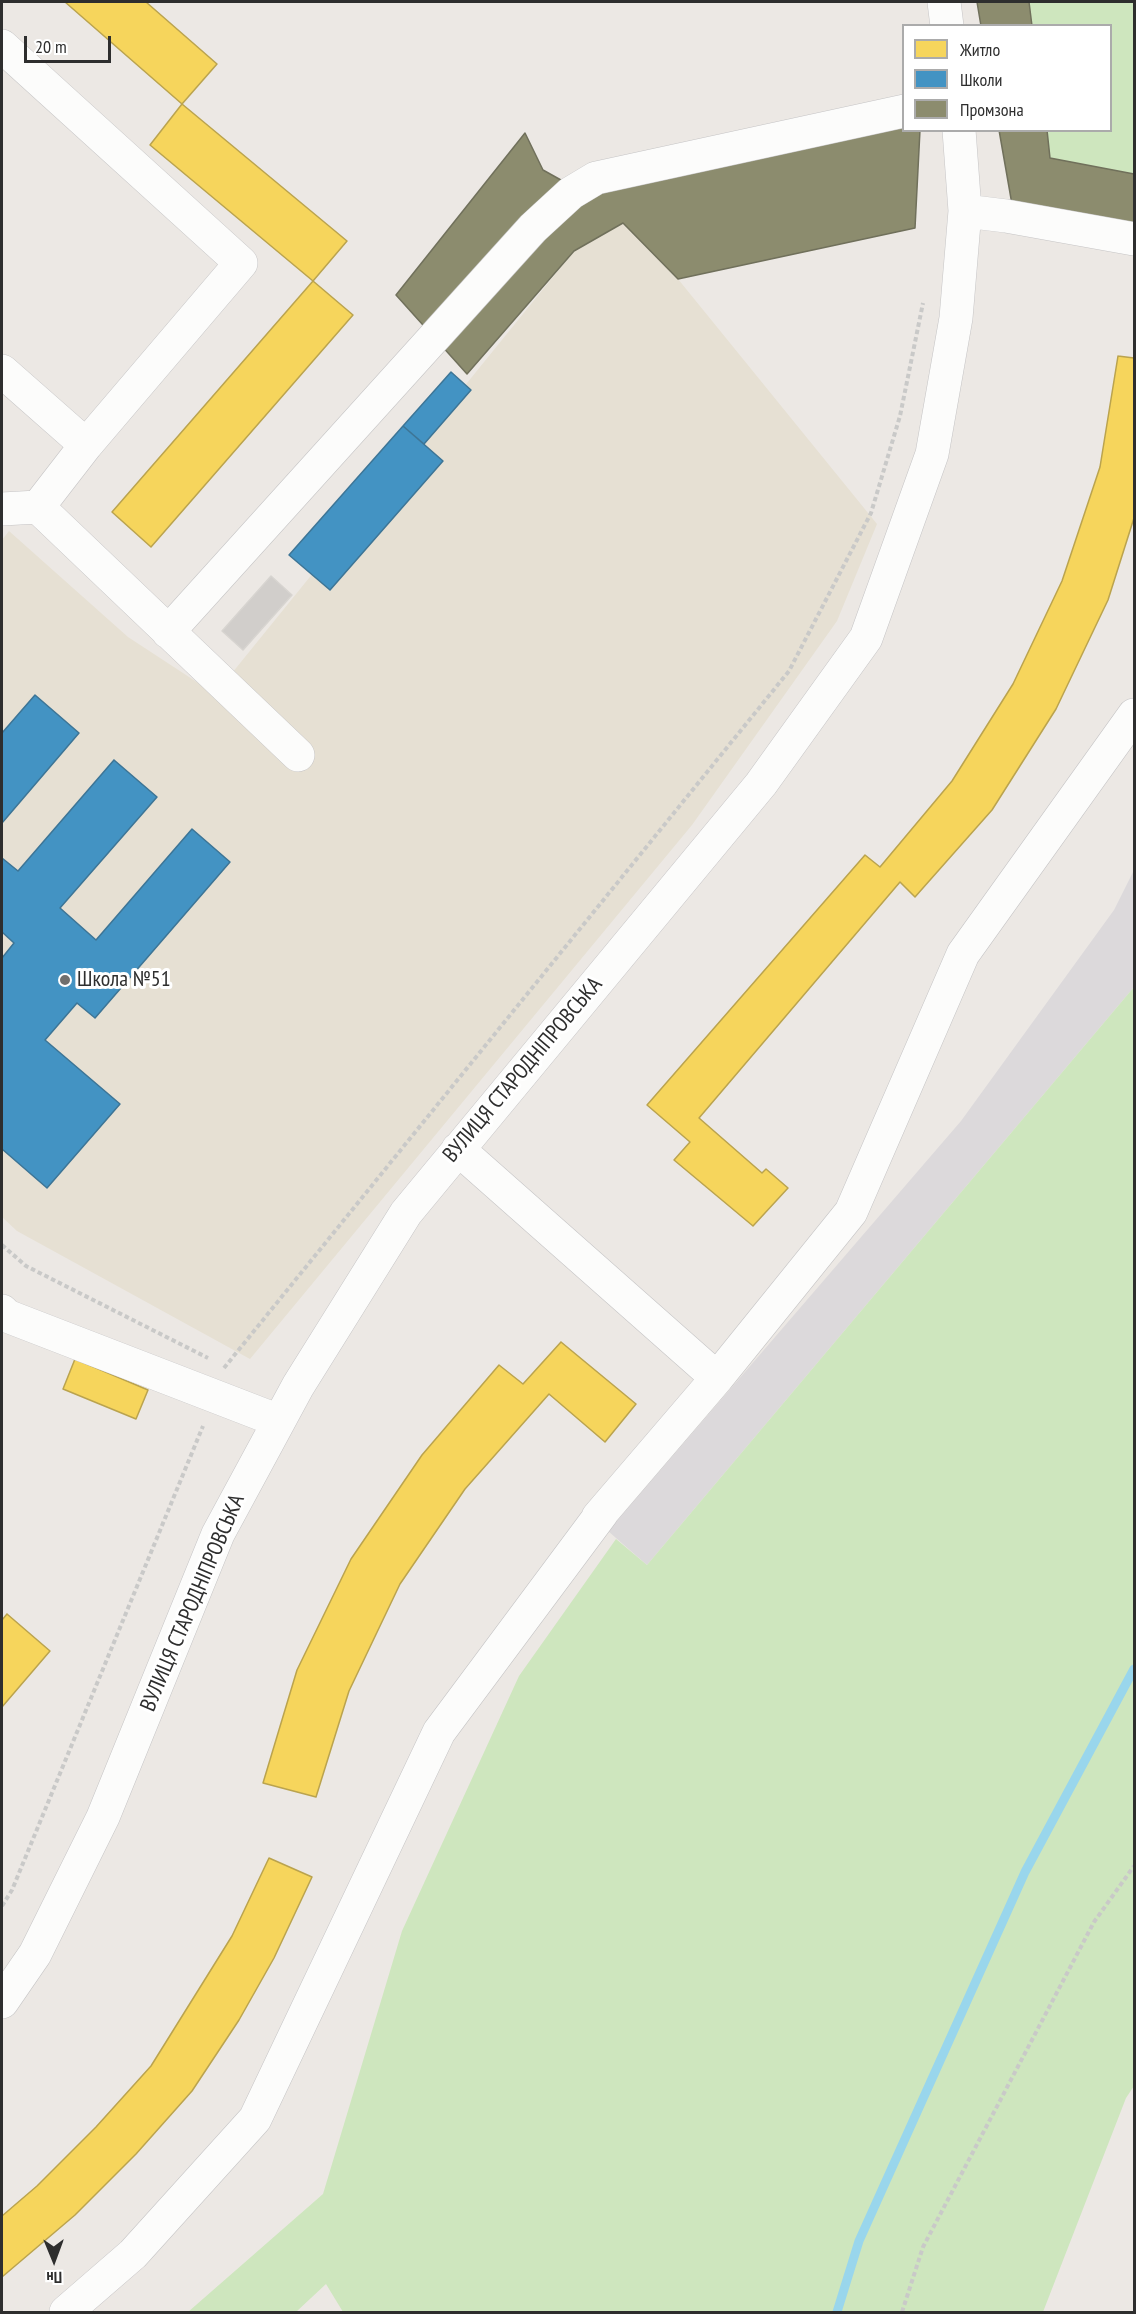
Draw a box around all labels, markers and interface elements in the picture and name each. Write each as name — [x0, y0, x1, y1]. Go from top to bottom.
scale bar — [27, 24, 114, 62]
legend — [902, 24, 1112, 132]
text: 20 m — [35, 35, 67, 58]
text: Житло — [960, 38, 1000, 61]
text: Школи — [960, 68, 1002, 91]
text: Промзона — [960, 98, 1024, 121]
place label: Школа №51 — [77, 967, 171, 993]
street label: ВУЛИЦЯ СТАРОДНІПРОВСЬКА — [438, 972, 608, 1168]
marker: Школа №51 — [58, 973, 72, 987]
street label: ВУЛИЦЯ СТАРОДНІПРОВСЬКА — [135, 1490, 251, 1716]
north arrow — [24, 2230, 84, 2290]
text: Пн — [46, 2268, 62, 2288]

